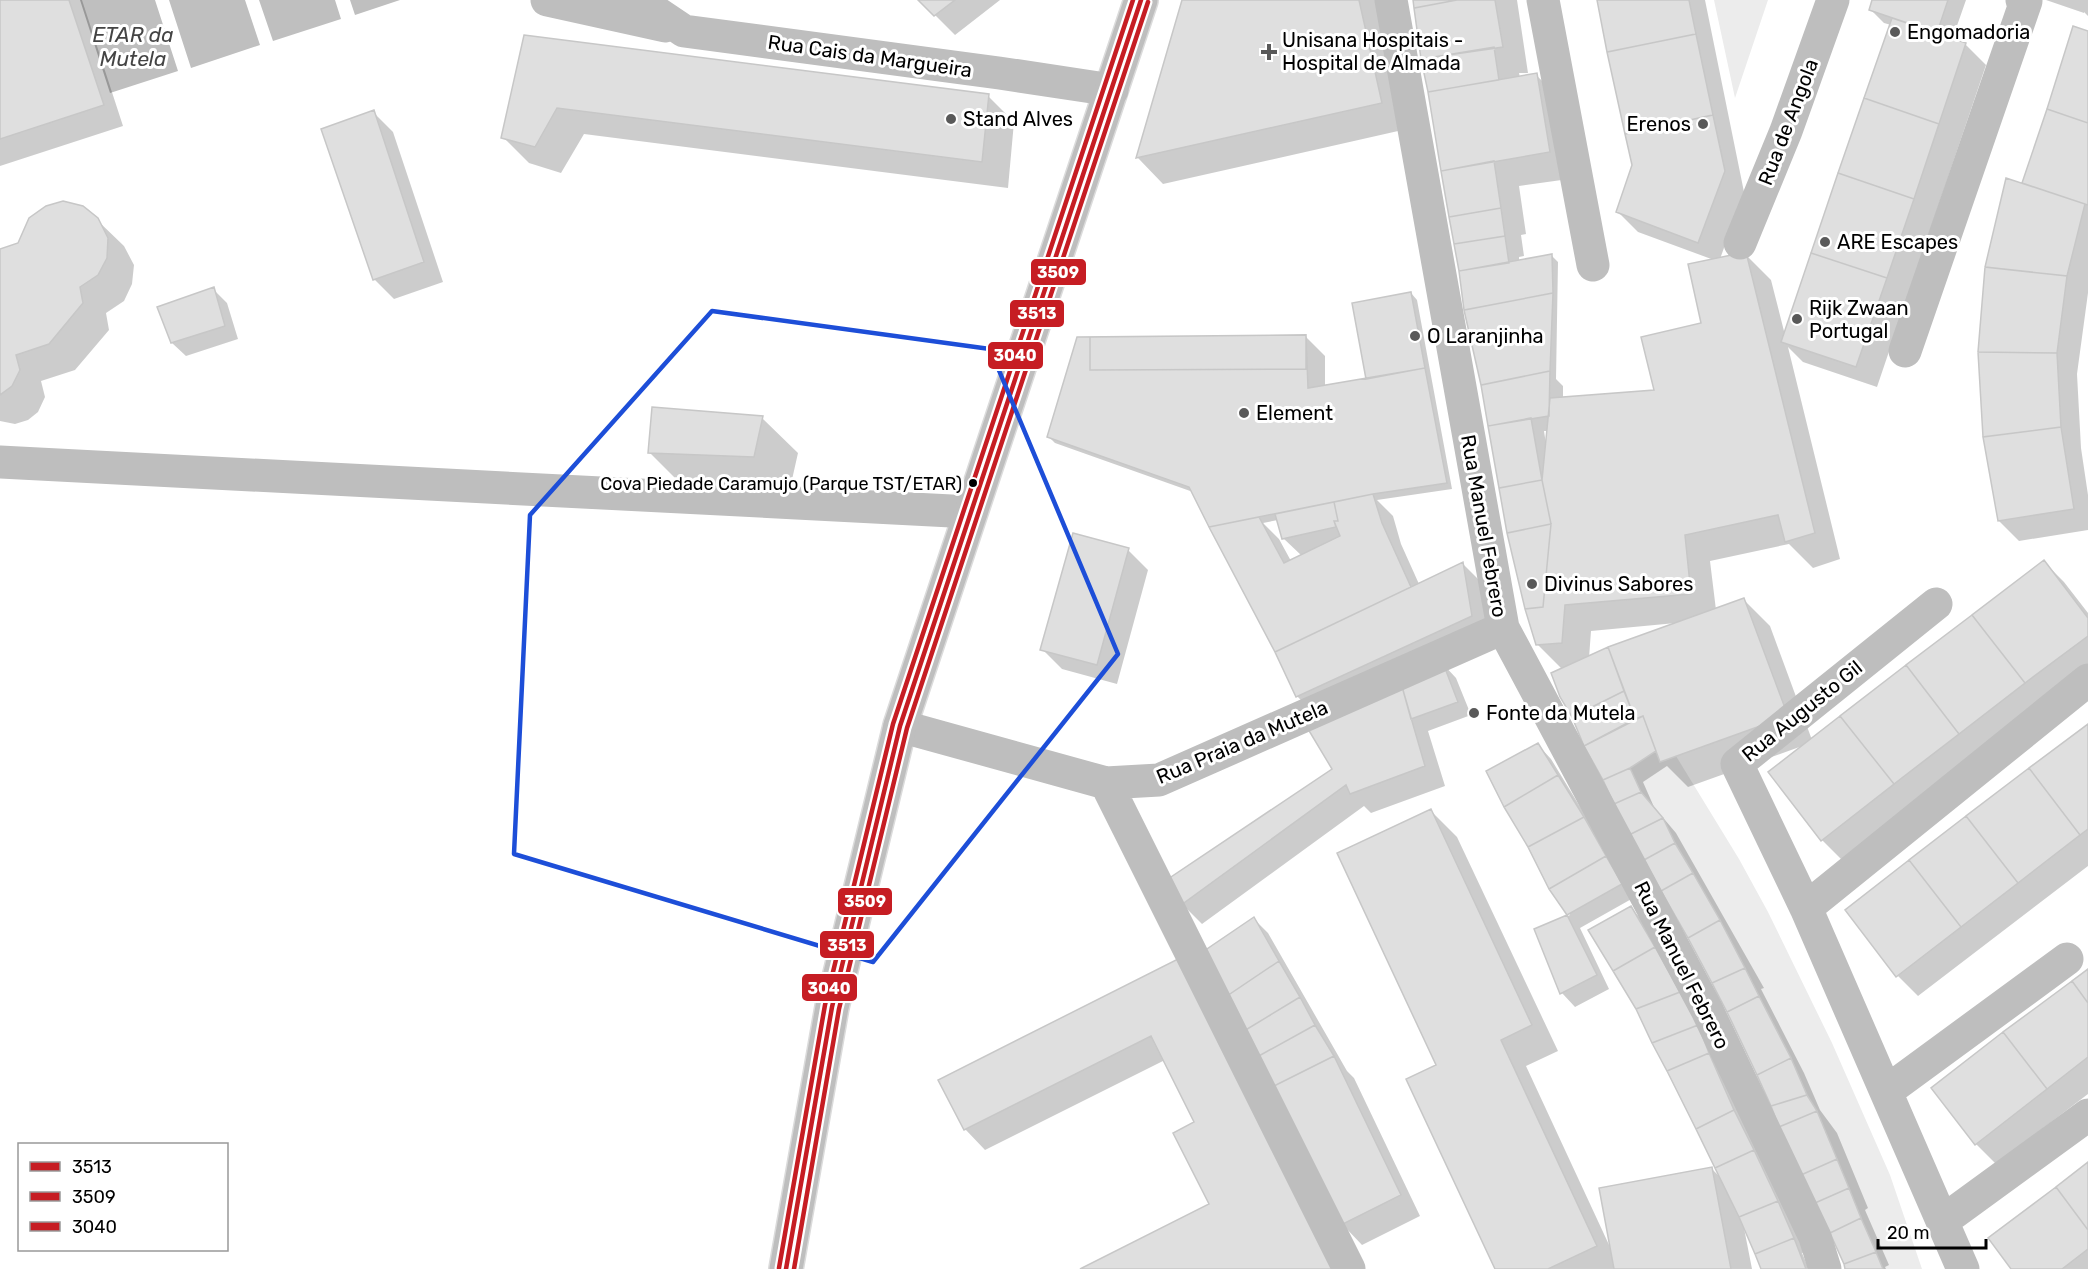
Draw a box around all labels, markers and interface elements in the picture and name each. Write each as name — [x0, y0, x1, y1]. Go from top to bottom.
place label: Engomadoria — [1907, 20, 2030, 44]
water label: ETAR da Mutela — [92, 22, 174, 71]
marker: Engomadoria — [1888, 25, 1902, 39]
place label: Unisana Hospitais - Hospital de Almada — [1282, 28, 1463, 75]
street label: Rua Cais da Margueira — [766, 30, 974, 82]
marker: Unisana Hospitais - Hospital de Almada — [1260, 43, 1278, 61]
street label: Rua de Angola — [1753, 55, 1823, 189]
place label: Stand Alves — [963, 107, 1073, 131]
marker: Stand Alves — [944, 112, 958, 126]
place label: Erenos — [1626, 112, 1691, 136]
marker: Erenos — [1696, 117, 1710, 131]
place label: ARE Escapes — [1837, 230, 1958, 254]
marker: ARE Escapes — [1818, 235, 1832, 249]
line badge: 3509 — [1030, 258, 1087, 286]
text: 3509 — [1037, 263, 1079, 282]
place label: Rijk Zwaan Portugal — [1809, 296, 1909, 343]
line badge: 3513 — [1009, 299, 1065, 328]
text: 3513 — [1017, 304, 1057, 323]
marker: Rijk Zwaan Portugal — [1790, 312, 1804, 326]
place label: O Laranjinha — [1427, 324, 1544, 348]
marker: O Laranjinha — [1408, 329, 1422, 343]
line badge: 3040 — [987, 341, 1044, 370]
text: 3040 — [993, 346, 1037, 365]
place label: Element — [1256, 401, 1333, 425]
marker: Element — [1237, 406, 1251, 420]
street label: Rua Manuel Febrero — [1456, 433, 1512, 619]
place label: Cova Piedade Caramujo (Parque TST/ETAR) — [600, 473, 962, 495]
marker: Cova Piedade Caramujo (Parque TST/ETAR) — [967, 477, 979, 489]
place label: Divinus Sabores — [1544, 572, 1693, 596]
marker: Divinus Sabores — [1525, 577, 1539, 591]
street label: Rua Augusto Gil — [1737, 655, 1867, 767]
street label: Rua Praia da Mutela — [1153, 695, 1331, 789]
place label: Fonte da Mutela — [1486, 701, 1636, 725]
marker: Fonte da Mutela — [1467, 706, 1481, 720]
street label: Rua Manuel Febrero — [1629, 877, 1735, 1053]
line badge: 3509 — [837, 887, 893, 916]
text: 3509 — [844, 892, 886, 911]
line badge: 3513 — [819, 930, 875, 959]
text: 3513 — [827, 936, 867, 955]
line badge: 3040 — [801, 973, 858, 1002]
text: 3040 — [807, 979, 851, 998]
legend — [18, 1143, 228, 1251]
text: 3513 — [72, 1156, 112, 1178]
text: 3509 — [72, 1186, 116, 1208]
scale bar — [1878, 1212, 1986, 1250]
text: 3040 — [72, 1216, 117, 1238]
text: 20 m — [1887, 1222, 1929, 1244]

